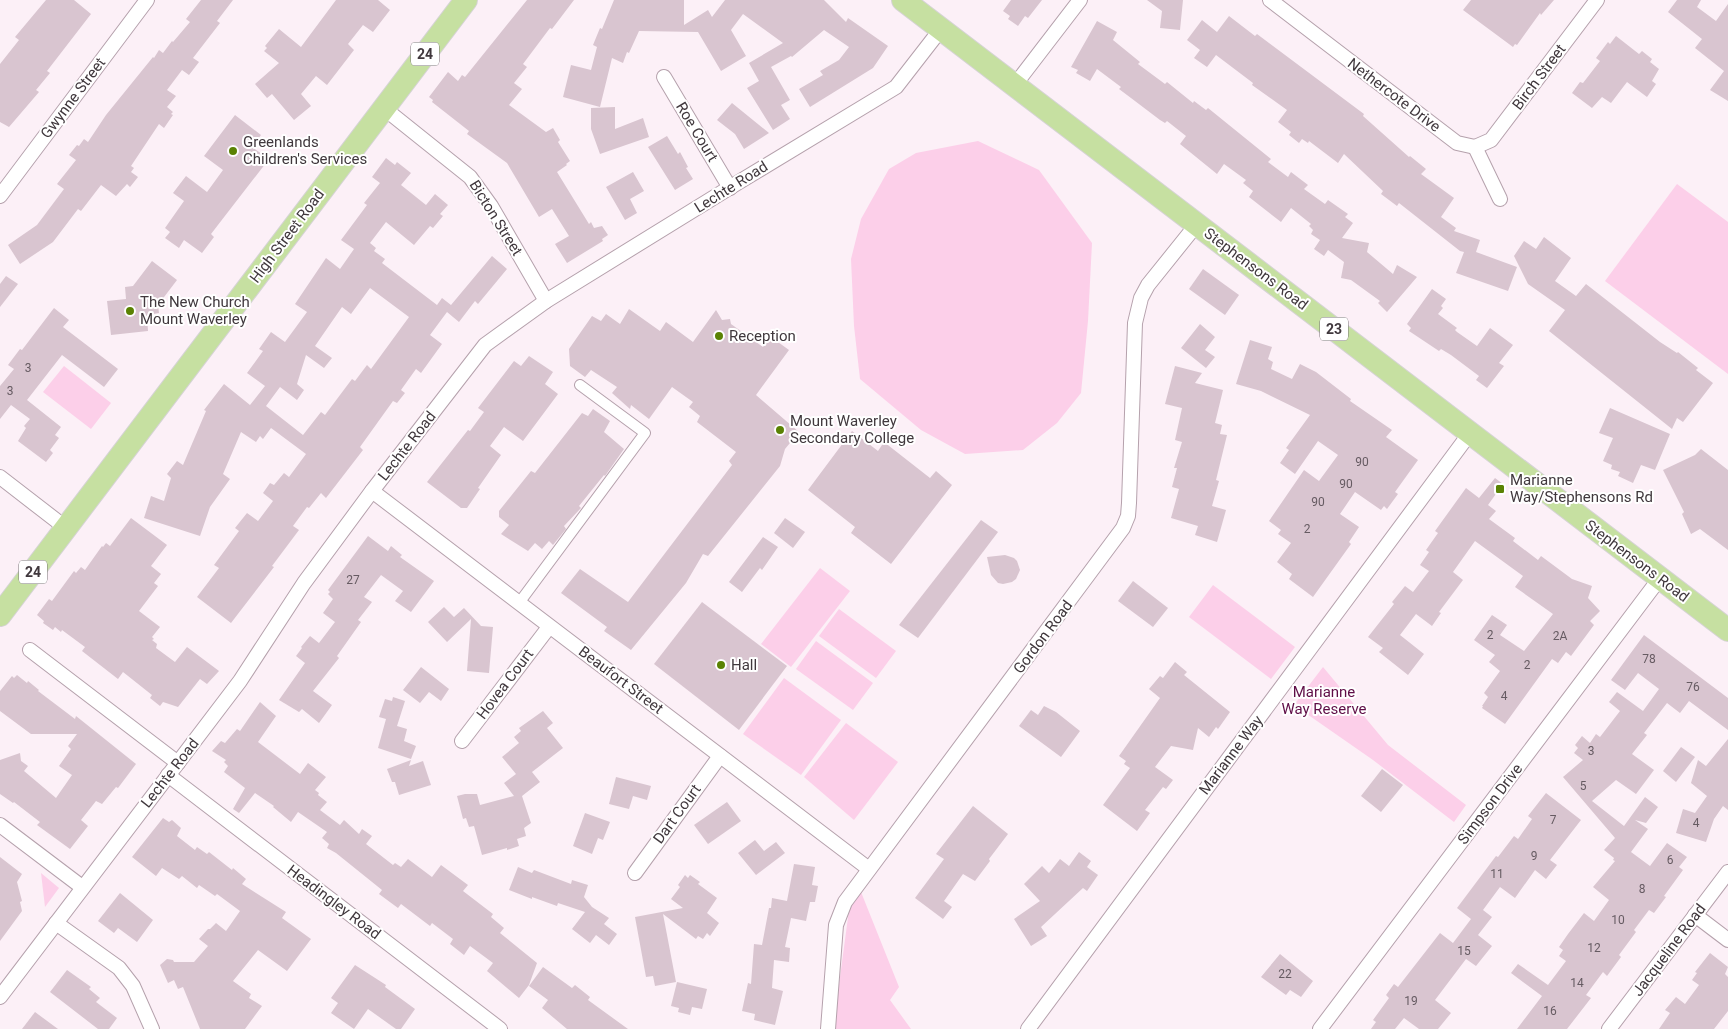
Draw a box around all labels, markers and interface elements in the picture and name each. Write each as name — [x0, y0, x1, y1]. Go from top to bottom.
street label: Birch Street — [1509, 41, 1570, 113]
road number: 24 — [411, 42, 439, 66]
street label: Gwynne Street — [37, 54, 109, 142]
street label: Nethercote Drive — [1344, 54, 1444, 136]
street label: Roe Court — [672, 99, 722, 165]
place label: Greenlands Children's Services — [243, 133, 367, 168]
marker: Greenlands Children's Services — [227, 145, 239, 157]
street label: Lechte Road — [691, 157, 771, 217]
street label: Bicton Street — [466, 177, 526, 259]
street label: High Street Road — [246, 186, 328, 286]
street label: Stephensons Road — [1201, 224, 1311, 314]
place label: The New Church Mount Waverley — [140, 293, 250, 328]
marker: The New Church Mount Waverley — [124, 305, 136, 317]
road number: 23 — [1320, 318, 1348, 340]
place label: Reception — [729, 327, 796, 345]
marker: Reception — [713, 330, 725, 342]
house number: 3 — [25, 361, 31, 375]
house number: 3 — [7, 384, 13, 398]
street label: Lechte Road — [374, 408, 440, 484]
place label: Mount Waverley Secondary College — [790, 412, 914, 447]
marker: Mount Waverley Secondary College — [774, 424, 786, 436]
house number: 90 — [1355, 455, 1369, 469]
place label: Marianne Way/Stephensons Rd — [1510, 471, 1653, 506]
house number: 90 — [1339, 477, 1353, 491]
marker: Marianne Way/Stephensons Rd — [1494, 483, 1506, 495]
house number: 90 — [1311, 495, 1325, 509]
street label: Stephensons Road — [1582, 516, 1692, 606]
house number: 2 — [1304, 522, 1311, 536]
road number: 24 — [19, 560, 47, 584]
house number: 27 — [346, 573, 360, 587]
street label: Gordon Road — [1010, 597, 1076, 677]
house number: 2 — [1487, 628, 1494, 642]
house number: 2A — [1553, 629, 1567, 643]
street label: Beaufort Street — [575, 642, 667, 718]
street label: Hovea Court — [473, 645, 537, 723]
house number: 78 — [1642, 652, 1656, 666]
place label: Hall — [731, 656, 757, 674]
house number: 2 — [1524, 658, 1531, 672]
marker: Hall — [715, 659, 727, 671]
house number: 76 — [1686, 680, 1700, 694]
park label: Marianne Way Reserve — [1281, 683, 1367, 718]
house number: 4 — [1501, 689, 1508, 703]
street label: Marianne Way — [1195, 712, 1267, 798]
street label: Lechte Road — [137, 735, 203, 811]
house number: 3 — [1588, 744, 1594, 758]
street label: Simpson Drive — [1454, 760, 1526, 848]
house number: 5 — [1580, 779, 1587, 793]
street label: Dart Court — [649, 781, 705, 847]
house number: 7 — [1550, 813, 1557, 827]
house number: 4 — [1693, 816, 1700, 830]
house number: 9 — [1531, 849, 1537, 863]
house number: 6 — [1667, 853, 1674, 867]
street label: Headingley Road — [284, 861, 384, 943]
house number: 11 — [1490, 867, 1504, 881]
house number: 8 — [1639, 882, 1646, 896]
street label: Jacqueline Road — [1628, 900, 1710, 1000]
house number: 10 — [1611, 913, 1625, 927]
house number: 12 — [1587, 941, 1601, 955]
house number: 15 — [1457, 944, 1471, 958]
house number: 22 — [1278, 967, 1292, 981]
house number: 14 — [1570, 976, 1584, 990]
house number: 19 — [1404, 994, 1418, 1008]
house number: 16 — [1543, 1004, 1557, 1018]

